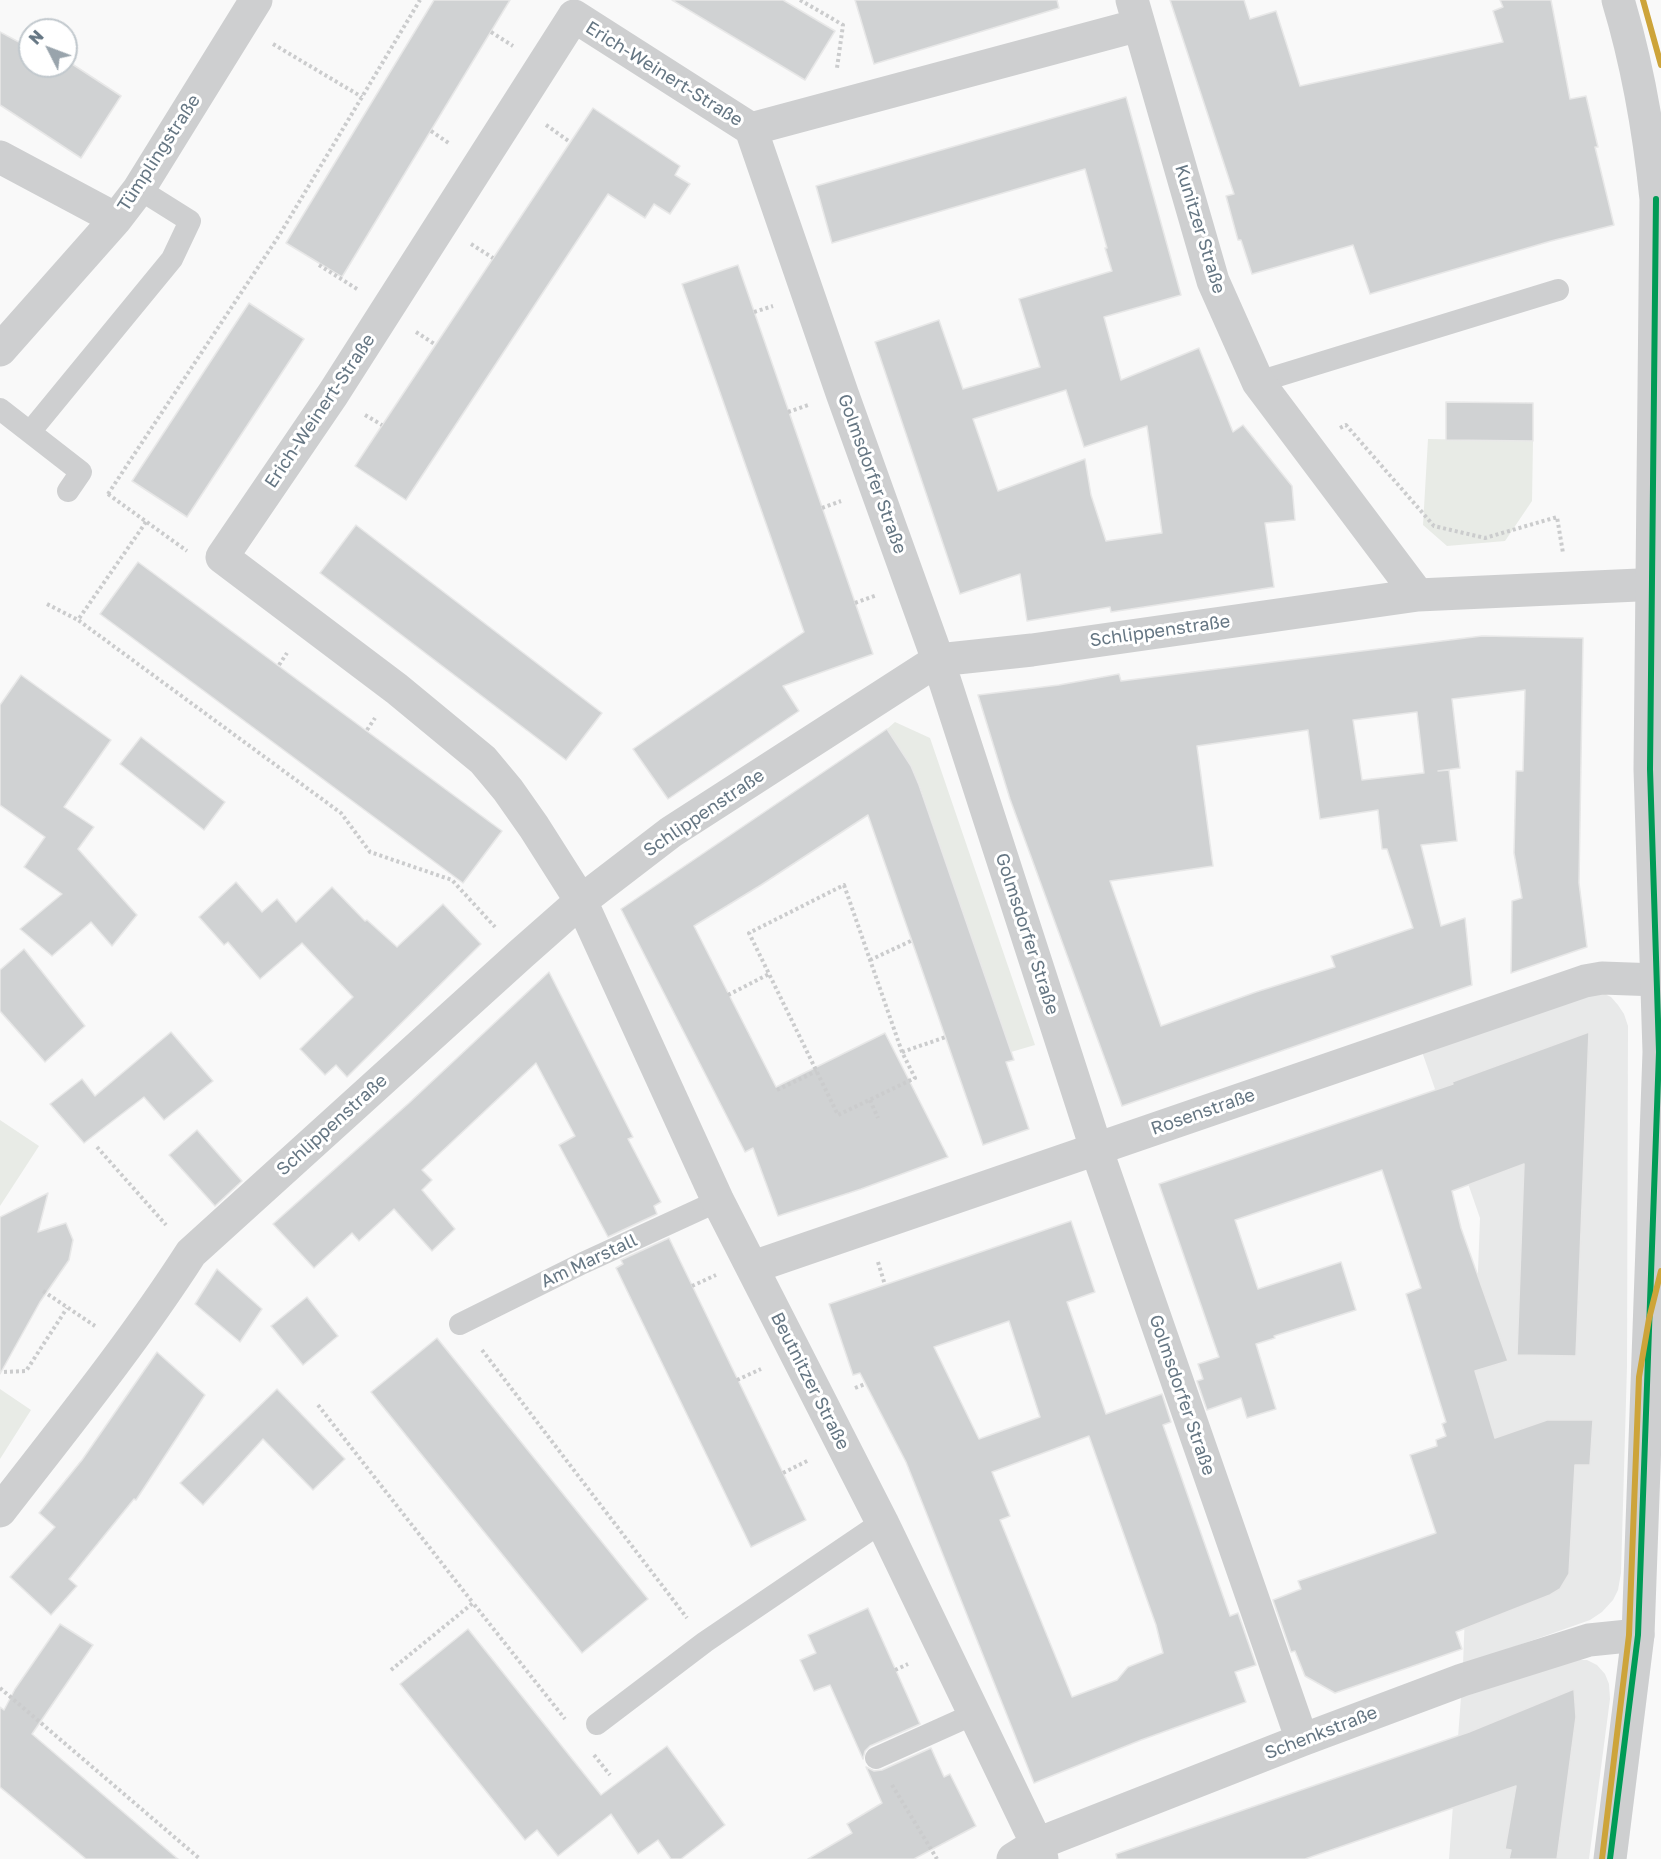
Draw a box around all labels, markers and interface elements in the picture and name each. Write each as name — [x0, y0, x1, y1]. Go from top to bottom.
street label: Erich-Weinert-Straße — [581, 17, 747, 131]
north arrow — [18, 18, 78, 78]
text: N — [25, 26, 48, 49]
street label: Tümplingstraße — [113, 90, 205, 216]
street label: Kunitzer Straße — [1170, 162, 1230, 296]
street label: Erich-Weinert-Straße — [260, 330, 380, 492]
street label: Golmsdorfer Straße — [833, 391, 911, 557]
street label: Schlippenstraße — [1089, 610, 1231, 652]
street label: Schlippenstraße — [639, 765, 769, 861]
street label: Golmsdorfer Straße — [991, 851, 1063, 1017]
street label: Schlippenstraße — [272, 1070, 392, 1180]
street label: Rosenstraße — [1148, 1084, 1258, 1140]
street label: Am Marstall — [537, 1229, 641, 1293]
street label: Beutnitzer Straße — [766, 1309, 854, 1453]
street label: Golmsdorfer Straße — [1144, 1312, 1220, 1478]
street label: Schenkstraße — [1262, 1702, 1380, 1764]

